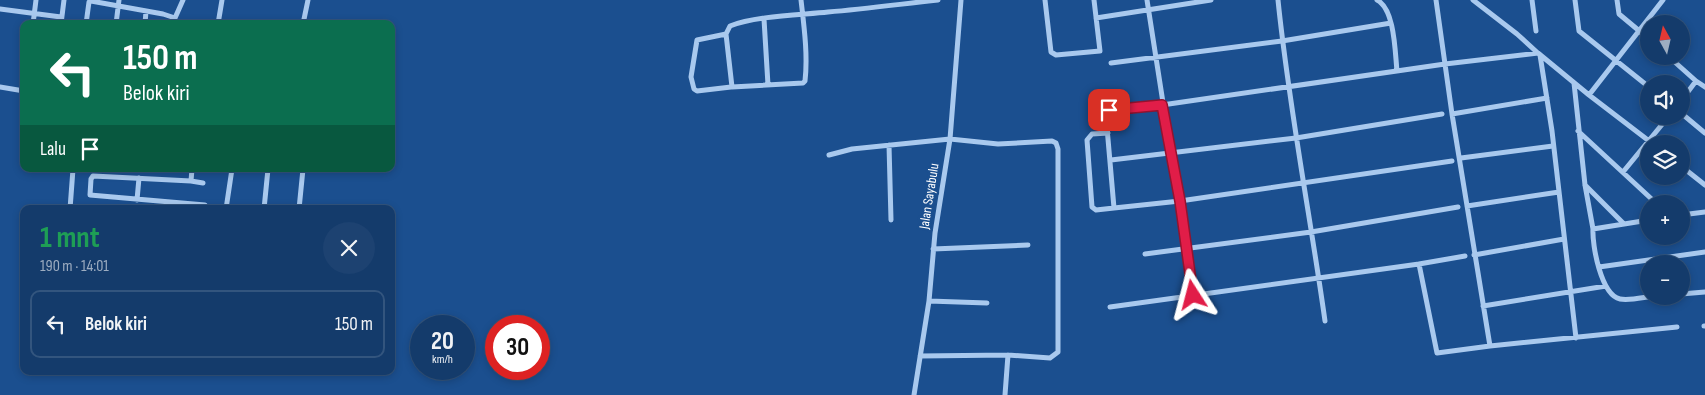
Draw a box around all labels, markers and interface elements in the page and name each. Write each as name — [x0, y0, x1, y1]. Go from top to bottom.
north arrow — [1640, 15, 1690, 65]
map controls — [1640, 15, 1690, 305]
text: 150 m — [123, 37, 197, 80]
icon: left — [40, 40, 105, 105]
button: sound — [1640, 75, 1690, 125]
text: Belok kiri — [123, 80, 190, 107]
pin — [1088, 89, 1130, 131]
icon: arrive — [1095, 96, 1123, 124]
icon: arrive — [76, 135, 104, 163]
button: layers — [1640, 135, 1690, 185]
text: Lalu — [40, 138, 66, 161]
street label: Jalan Sayabulu — [915, 162, 943, 231]
button: + — [1640, 195, 1690, 245]
text: 1 mnt — [40, 220, 100, 256]
button: close — [323, 222, 375, 274]
button: − — [1640, 255, 1690, 305]
text: 190 m · 14:01 — [40, 257, 109, 276]
position arrow — [1166, 268, 1218, 320]
icon: left — [42, 310, 70, 338]
text: Belok kiri — [85, 313, 147, 336]
text: 150 m — [335, 313, 373, 336]
speed limit sign: 30 — [485, 315, 550, 380]
text: 20 — [431, 326, 454, 357]
text: km/h — [432, 352, 453, 367]

